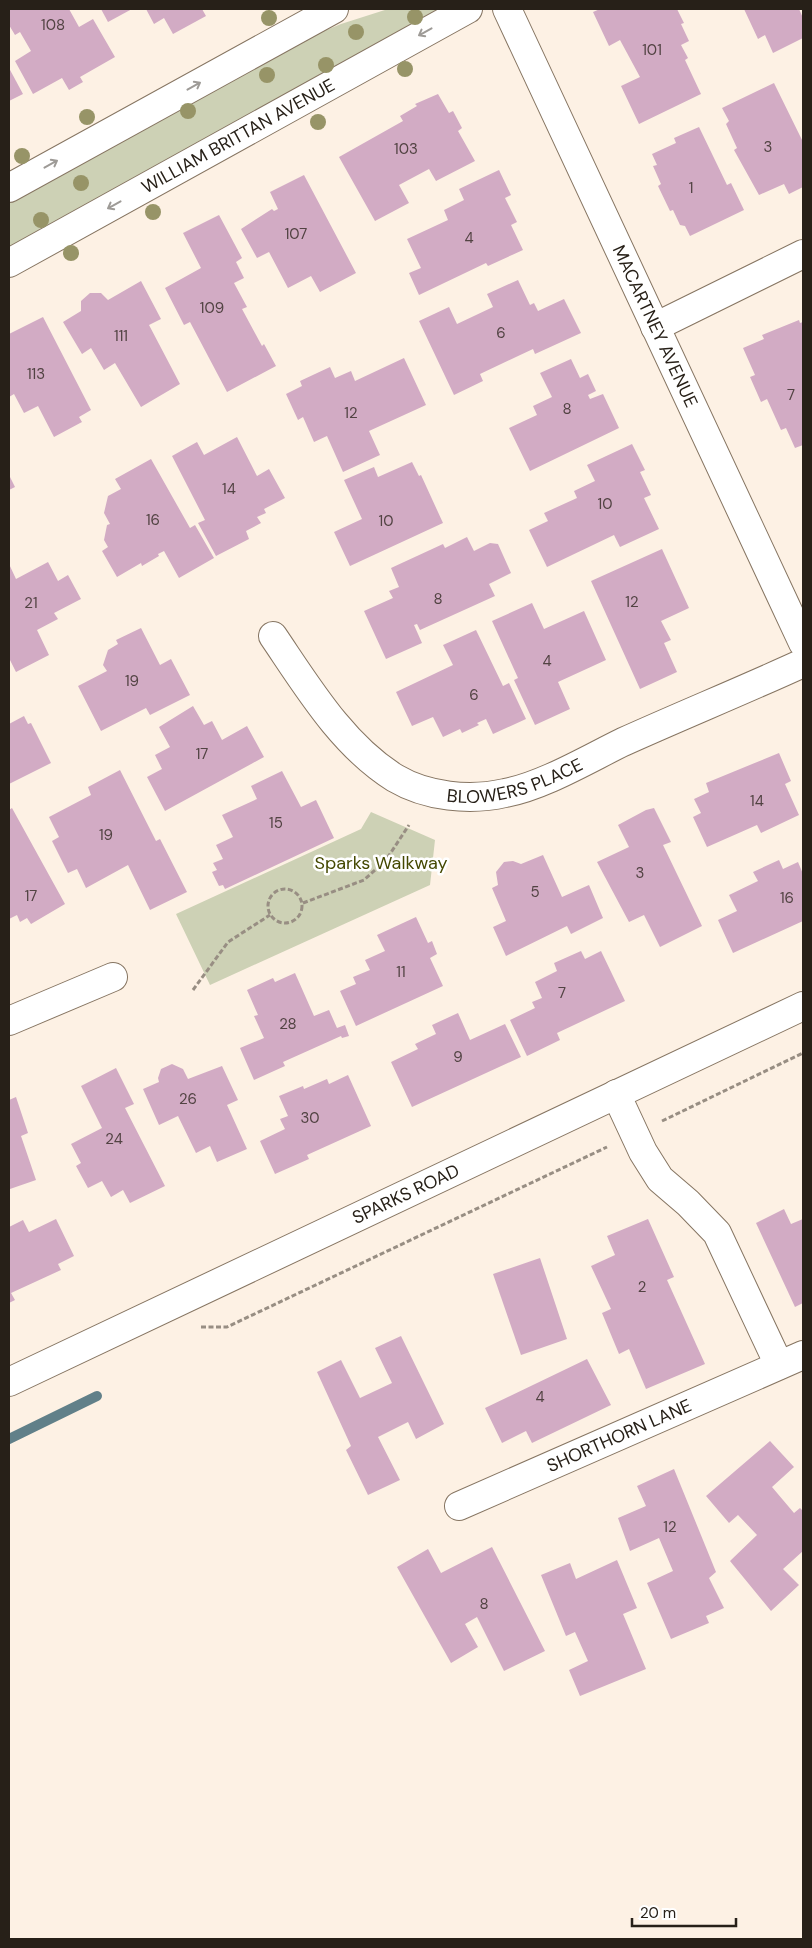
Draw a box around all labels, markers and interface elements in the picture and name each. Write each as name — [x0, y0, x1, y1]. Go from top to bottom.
house number: 108 — [41, 15, 65, 35]
one-way arrow — [418, 28, 433, 38]
house number: 101 — [642, 40, 662, 60]
street label: WILLIAM BRITTAN AVENUE — [137, 73, 339, 199]
one-way arrow — [186, 81, 201, 91]
house number: 3 — [764, 137, 772, 157]
house number: 103 — [394, 139, 418, 159]
one-way arrow — [44, 159, 59, 169]
house number: 1 — [689, 178, 693, 198]
one-way arrow — [108, 200, 122, 210]
house number: 107 — [285, 224, 307, 244]
house number: 4 — [464, 228, 474, 248]
street label: MACARTNEY AVENUE — [607, 241, 703, 411]
house number: 109 — [200, 298, 224, 318]
house number: 6 — [496, 323, 506, 343]
house number: 111 — [114, 326, 128, 346]
house number: 113 — [27, 364, 45, 384]
house number: 7 — [787, 385, 795, 405]
house number: 8 — [562, 399, 572, 419]
house number: 12 — [344, 403, 358, 423]
house number: 14 — [222, 479, 236, 499]
house number: 10 — [598, 494, 612, 514]
house number: 16 — [146, 510, 160, 530]
house number: 10 — [379, 511, 393, 531]
house number: 8 — [433, 589, 443, 609]
house number: 12 — [625, 592, 639, 612]
house number: 21 — [24, 593, 38, 613]
house number: 4 — [542, 651, 552, 671]
house number: 19 — [125, 671, 139, 691]
house number: 6 — [469, 685, 479, 705]
house number: 17 — [196, 744, 208, 764]
street label: BLOWERS PLACE — [446, 753, 587, 809]
house number: 14 — [750, 791, 764, 811]
house number: 15 — [269, 813, 283, 833]
house number: 19 — [99, 825, 113, 845]
park label: Sparks Walkway — [315, 851, 447, 875]
house number: 3 — [636, 863, 644, 883]
house number: 5 — [530, 882, 540, 902]
house number: 17 — [25, 886, 37, 906]
house number: 16 — [780, 888, 794, 908]
house number: 11 — [396, 962, 406, 982]
house number: 7 — [558, 983, 566, 1003]
house number: 28 — [279, 1014, 297, 1034]
house number: 9 — [453, 1047, 463, 1067]
house number: 26 — [179, 1089, 197, 1109]
house number: 30 — [300, 1108, 320, 1128]
house number: 24 — [105, 1129, 123, 1149]
street label: SPARKS ROAD — [348, 1158, 463, 1230]
house number: 2 — [638, 1277, 646, 1297]
house number: 4 — [535, 1387, 545, 1407]
street label: SHORTHORN LANE — [543, 1393, 695, 1478]
house number: 12 — [663, 1517, 677, 1537]
house number: 8 — [479, 1594, 489, 1614]
scale bar — [632, 1896, 736, 1928]
text: 20 m — [640, 1903, 676, 1923]

